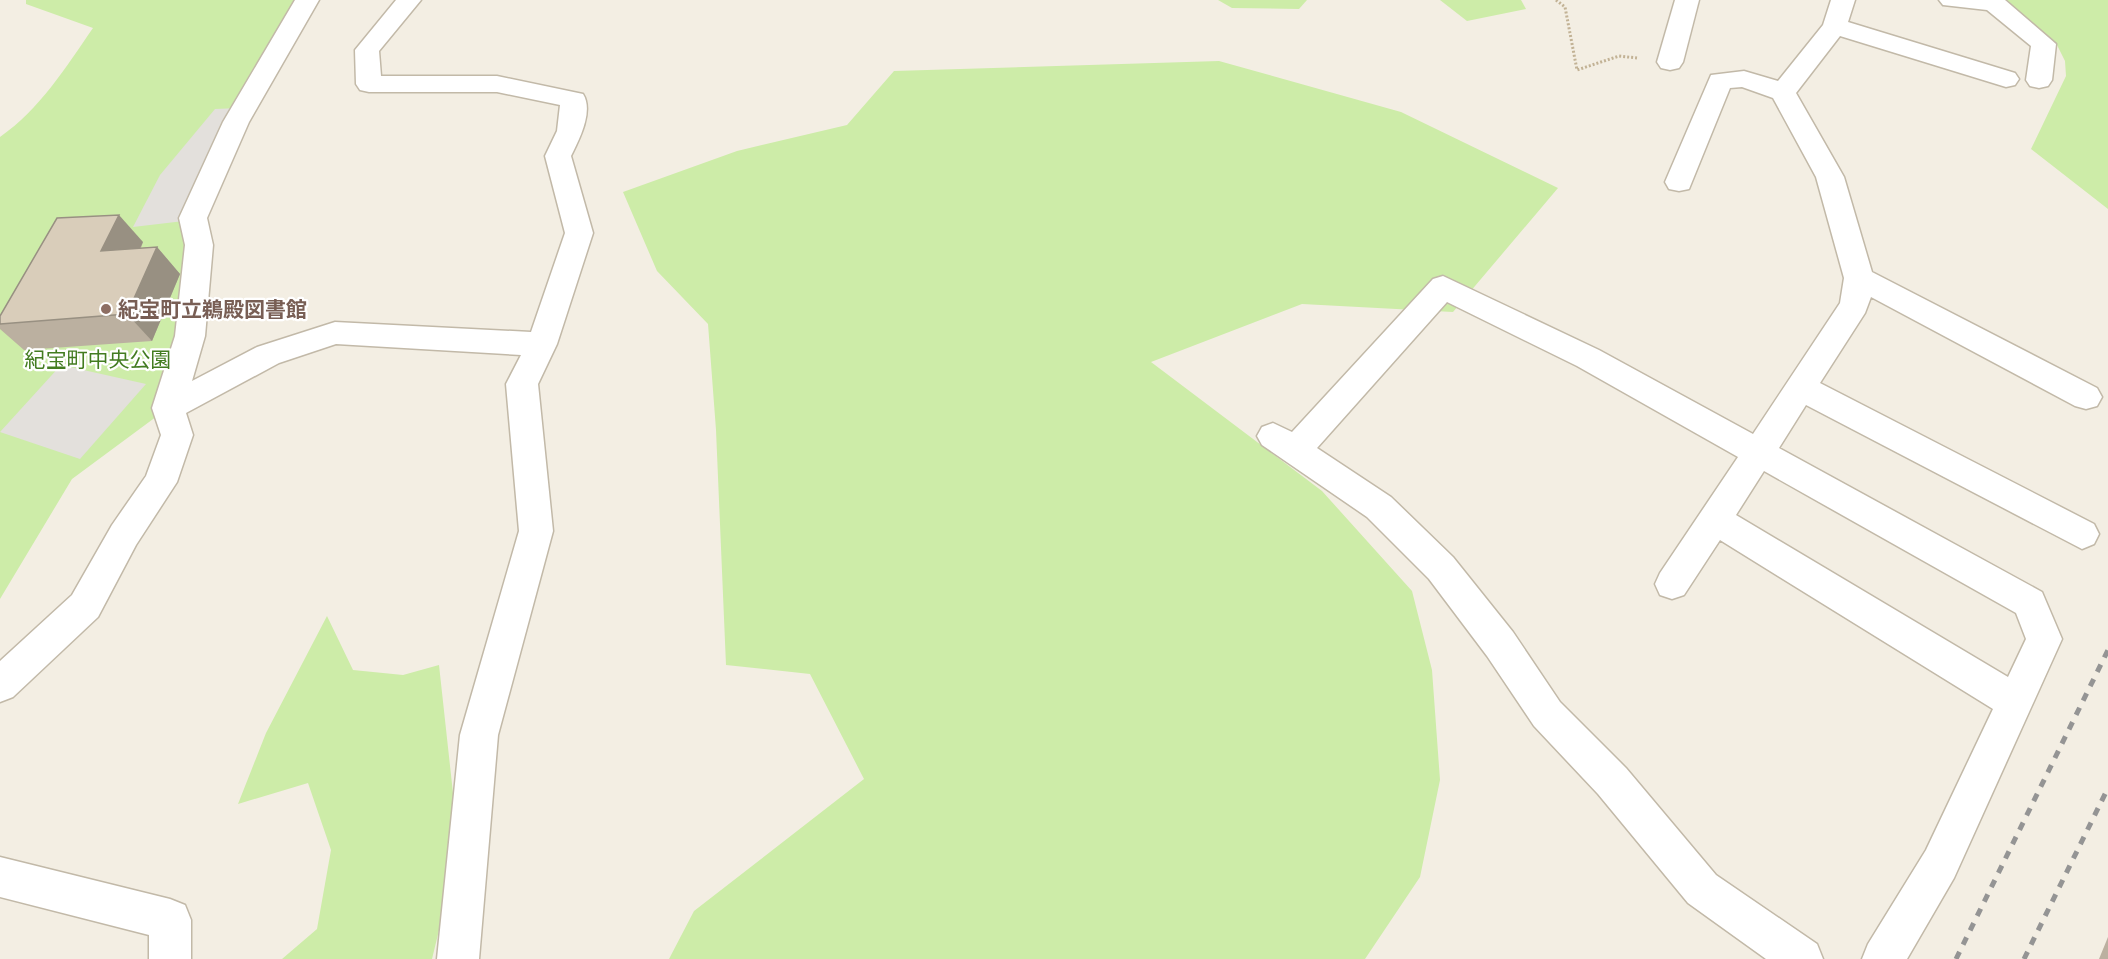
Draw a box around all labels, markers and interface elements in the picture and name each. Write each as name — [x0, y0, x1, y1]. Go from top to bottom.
place label: 紀宝町立鵜殿図書館 — [118, 297, 307, 322]
marker: 紀宝町立鵜殿図書館 — [99, 302, 113, 316]
park label: 紀宝町中央公園 — [25, 347, 172, 372]

